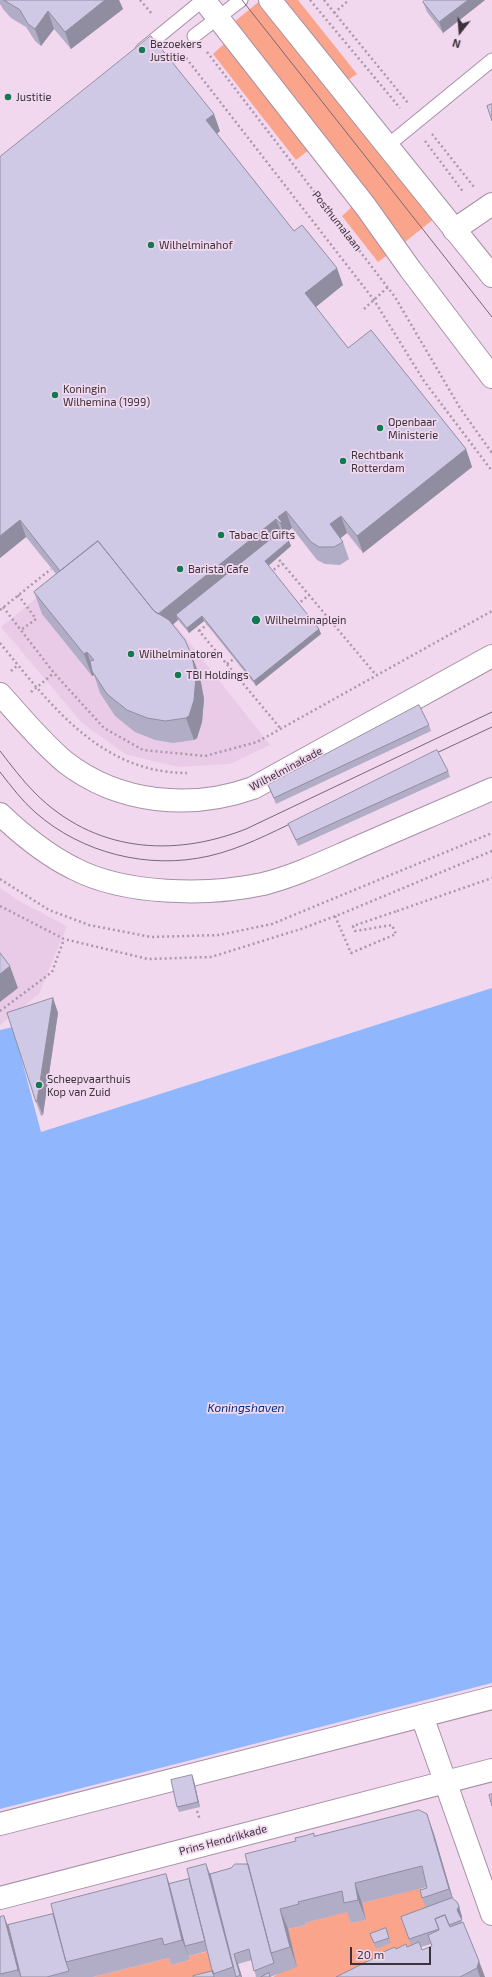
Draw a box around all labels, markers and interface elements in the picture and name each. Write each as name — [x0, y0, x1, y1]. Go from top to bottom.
north arrow — [440, 12, 480, 52]
place label: Bezoekers Justitie — [150, 37, 202, 63]
text: N — [451, 37, 462, 51]
marker: Bezoekers Justitie — [137, 45, 147, 55]
place label: Justitie — [16, 90, 51, 104]
marker: Justitie — [3, 92, 13, 102]
street label: Posthumalaan — [309, 188, 365, 254]
place label: Wilhelminahof — [159, 238, 233, 252]
marker: Wilhelminahof — [146, 240, 156, 250]
place label: Koningin Wilhemina (1999) — [63, 382, 150, 408]
marker: Koningin Wilhemina (1999) — [50, 390, 60, 400]
place label: Openbaar Ministerie — [388, 415, 438, 441]
marker: Openbaar Ministerie — [375, 423, 385, 433]
place label: Rechtbank Rotterdam — [351, 448, 405, 474]
marker: Rechtbank Rotterdam — [338, 456, 348, 466]
place label: Tabac & Gifts — [229, 528, 295, 542]
marker: Tabac & Gifts — [216, 530, 226, 540]
place label: Barista Cafe — [188, 562, 249, 576]
marker: Barista Cafe — [175, 564, 185, 574]
place label: Wilhelminaplein — [265, 613, 346, 627]
marker: Wilhelminaplein — [250, 614, 262, 626]
place label: Wilhelminatoren — [139, 647, 223, 661]
marker: Wilhelminatoren — [126, 649, 136, 659]
place label: TBI Holdings — [186, 668, 249, 682]
marker: TBI Holdings — [173, 670, 183, 680]
street label: Wilhelminakade — [247, 744, 325, 794]
place label: Scheepvaarthuis Kop van Zuid — [47, 1072, 131, 1098]
marker: Scheepvaarthuis Kop van Zuid — [34, 1080, 44, 1090]
water label: Koningshaven — [207, 1401, 285, 1415]
street label: Prins Hendrikkade — [178, 1822, 268, 1858]
scale bar — [352, 1939, 433, 1965]
text: 20 m — [357, 1947, 384, 1961]

